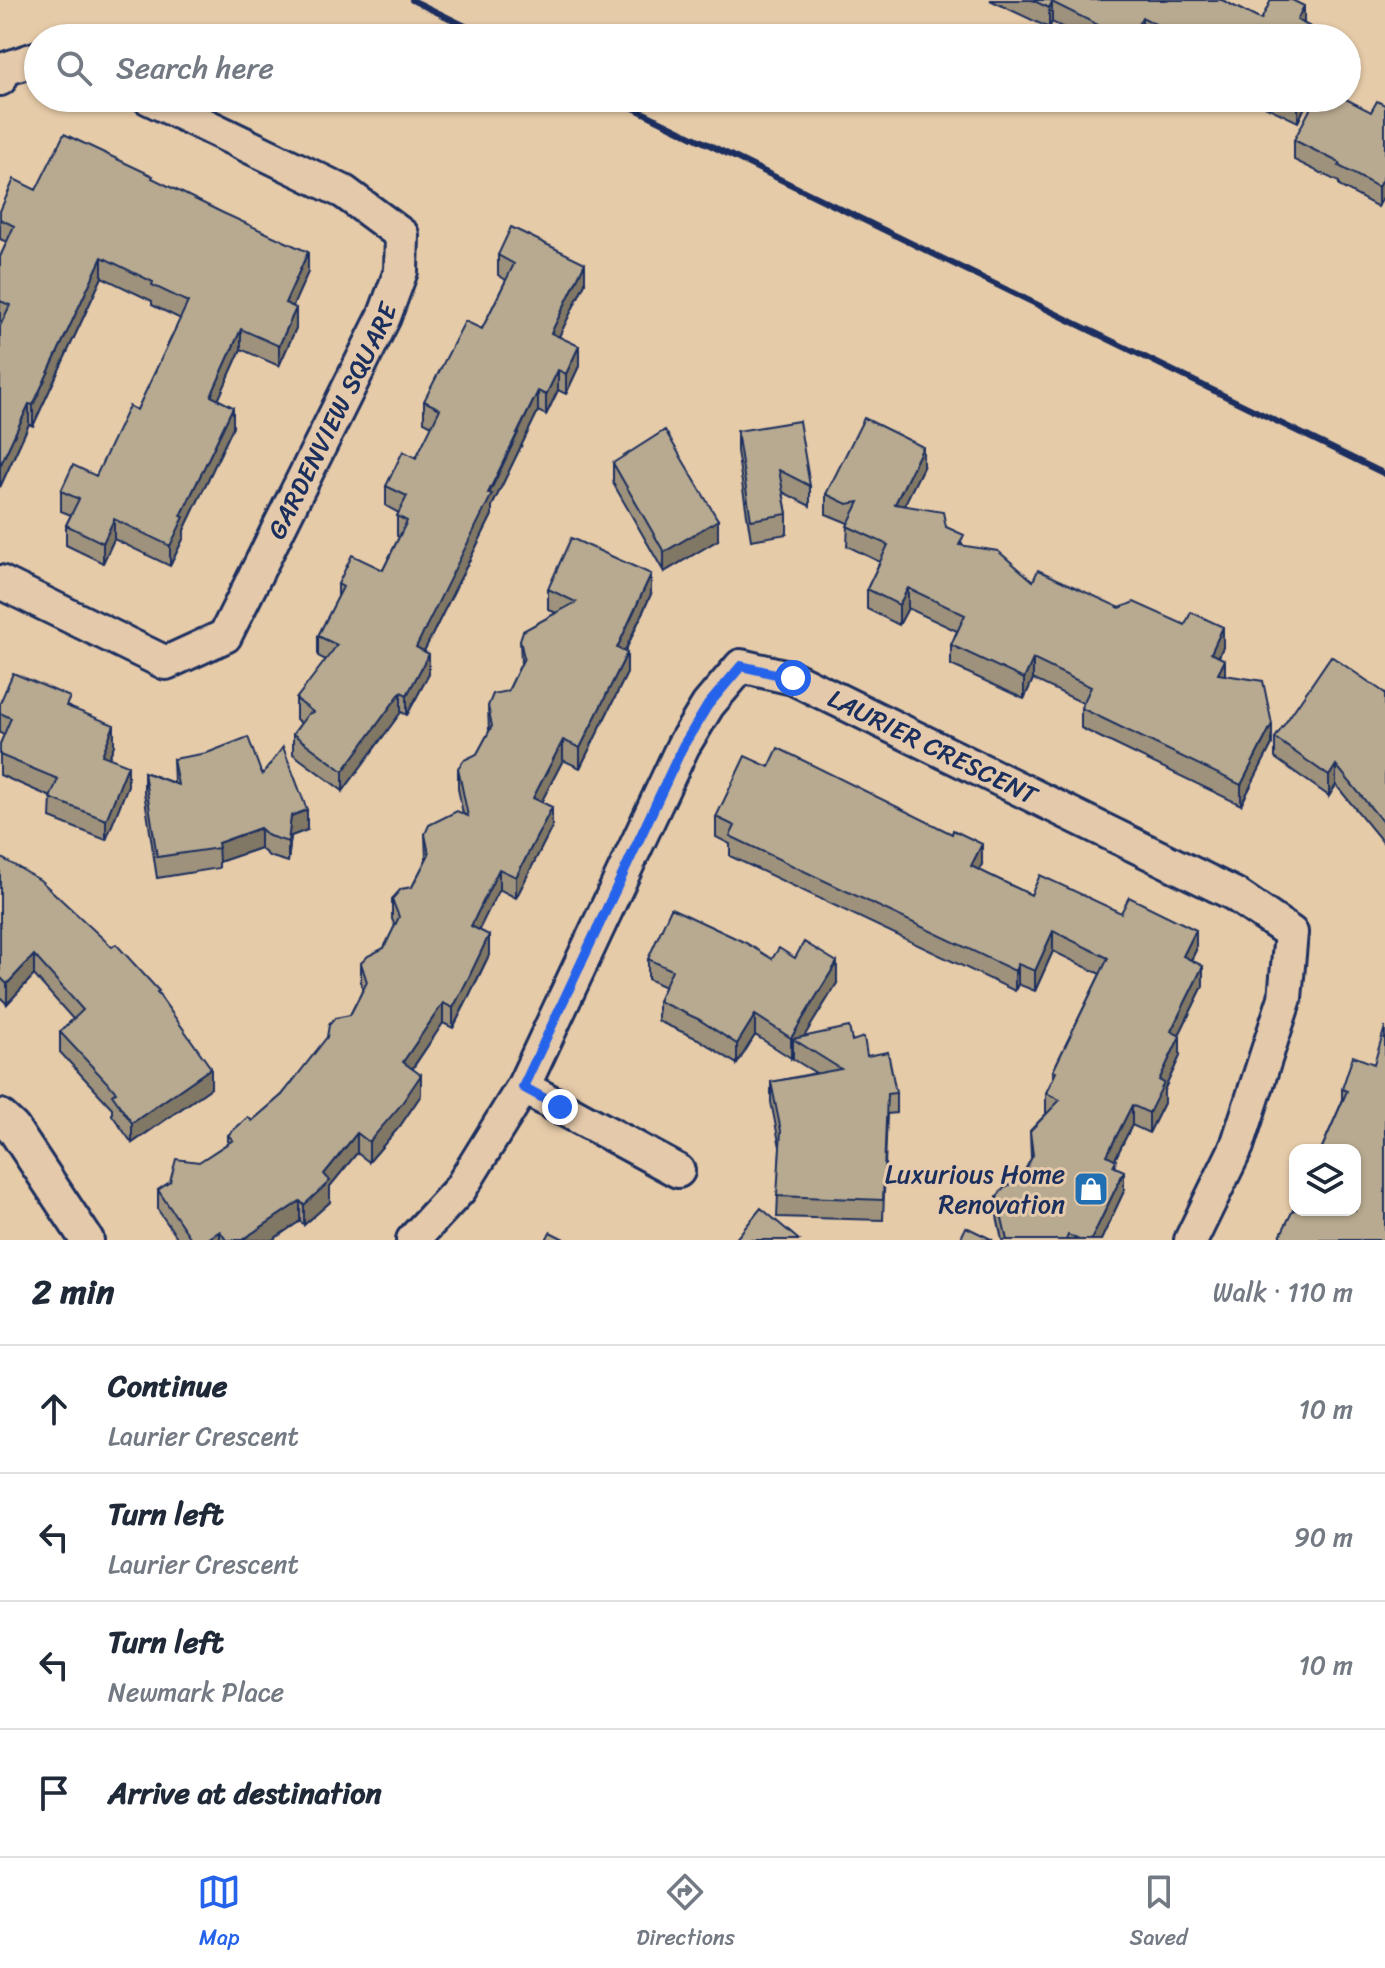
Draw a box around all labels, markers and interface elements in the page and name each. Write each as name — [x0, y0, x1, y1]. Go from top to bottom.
search box — [24, 24, 1361, 112]
text: Search here — [116, 41, 274, 95]
icon: search — [52, 46, 96, 90]
street label: GARDENVIEW SQUARE — [254, 295, 411, 547]
route start — [775, 660, 811, 696]
street label: LAURIER CRESCENT — [820, 675, 1047, 818]
route end — [542, 1089, 578, 1125]
map controls — [1289, 1144, 1361, 1216]
button: layers — [1289, 1144, 1361, 1216]
place label: Luxurious Home Renovation — [885, 1151, 1065, 1227]
shop icon: Luxurious Home Renovation — [1072, 1170, 1110, 1208]
text: 2 min — [32, 1262, 114, 1322]
text: Walk · 110 m — [1213, 1269, 1353, 1315]
text: Continue — [108, 1359, 227, 1413]
text: 10 m — [1299, 1386, 1353, 1432]
icon: ahead — [32, 1387, 76, 1431]
text: Laurier Crescent — [108, 1413, 299, 1459]
text: Turn left — [108, 1487, 224, 1541]
text: 90 m — [1294, 1514, 1353, 1560]
icon: left — [32, 1515, 76, 1559]
text: Laurier Crescent — [108, 1541, 299, 1587]
text: Turn left — [108, 1615, 224, 1669]
text: 10 m — [1299, 1642, 1353, 1688]
icon: left — [32, 1643, 76, 1687]
text: Newmark Place — [108, 1669, 284, 1715]
text: Arrive at destination — [108, 1766, 382, 1820]
icon: arrive — [32, 1771, 76, 1815]
tab: Map — [197, 1870, 241, 1957]
tab: Directions — [636, 1870, 735, 1957]
tab: Saved — [1130, 1870, 1188, 1957]

